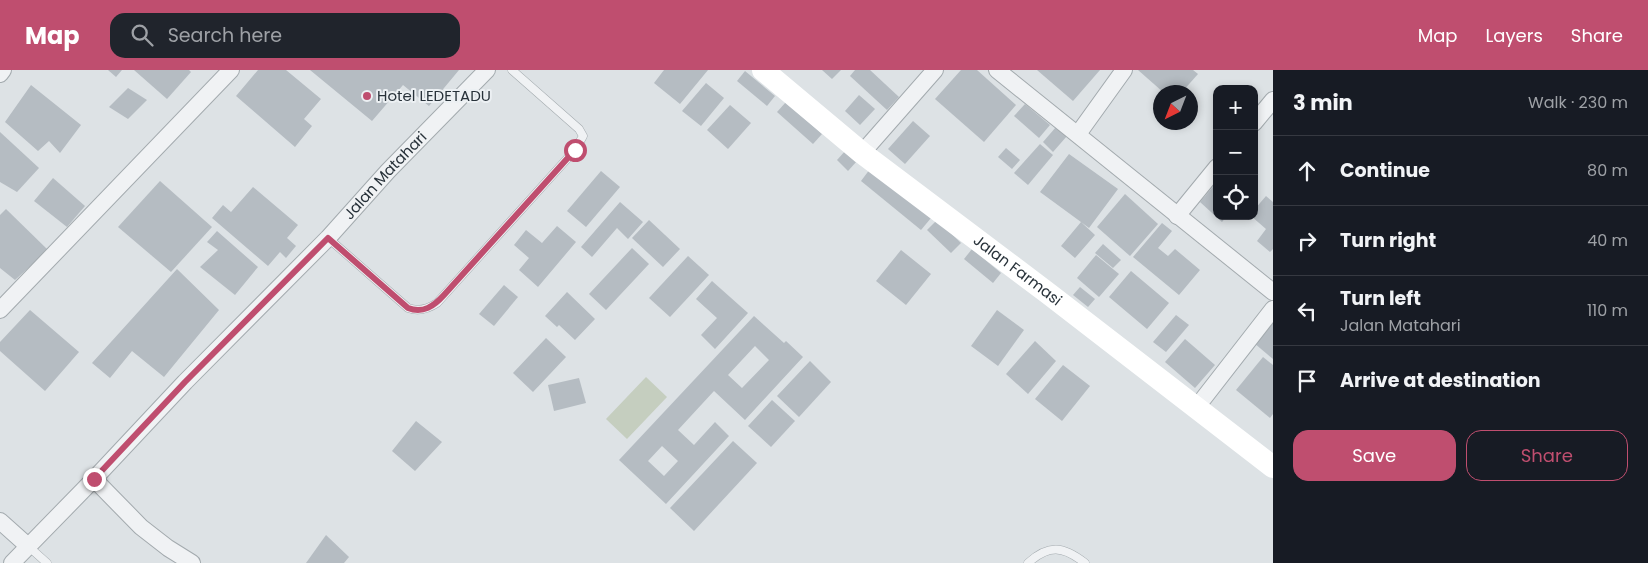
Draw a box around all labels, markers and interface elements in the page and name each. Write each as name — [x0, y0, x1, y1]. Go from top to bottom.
search box — [110, 13, 460, 58]
text: Map — [25, 19, 80, 52]
icon: search — [128, 21, 156, 49]
text: Search here — [168, 22, 282, 49]
text: Map — [1418, 23, 1458, 48]
text: Layers — [1486, 23, 1543, 48]
text: Share — [1571, 23, 1623, 48]
place label: Hotel LEDETADU — [377, 85, 491, 106]
north arrow — [1153, 85, 1198, 130]
map controls — [1213, 85, 1258, 220]
button: + — [1213, 85, 1258, 130]
text: 3 min — [1293, 88, 1353, 117]
marker: Hotel LEDETADU — [361, 90, 373, 102]
text: Walk · 230 m — [1528, 91, 1628, 114]
street label: Jalan Matahari — [338, 127, 431, 224]
button: − — [1213, 130, 1258, 175]
route start — [564, 139, 587, 162]
icon: ahead — [1293, 157, 1321, 185]
text: Continue — [1340, 157, 1430, 184]
text: 80 m — [1587, 159, 1628, 182]
button: locate — [1213, 175, 1258, 220]
icon: right — [1293, 227, 1321, 255]
text: Turn right — [1340, 227, 1436, 254]
text: 40 m — [1587, 229, 1628, 252]
street label: Jalan Farmasi — [969, 230, 1067, 310]
text: Turn left — [1340, 285, 1421, 312]
icon: left — [1293, 297, 1321, 325]
text: 110 m — [1587, 299, 1628, 322]
text: Jalan Matahari — [1340, 314, 1461, 337]
icon: arrive — [1293, 367, 1321, 395]
text: Arrive at destination — [1340, 367, 1541, 394]
button: Save — [1293, 430, 1456, 481]
button: Share — [1466, 430, 1628, 481]
route end — [83, 468, 106, 491]

